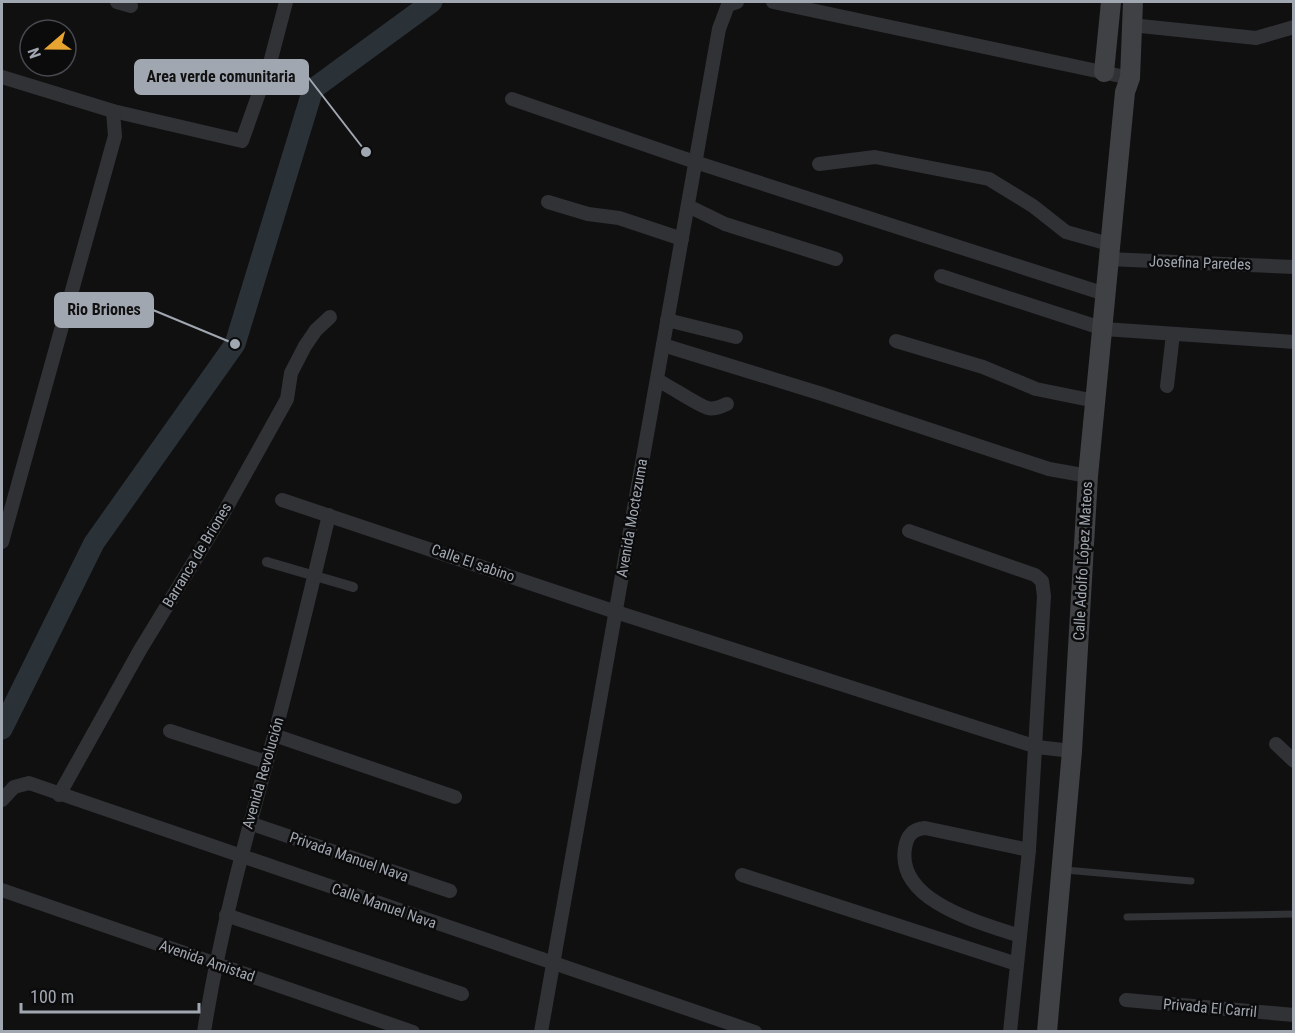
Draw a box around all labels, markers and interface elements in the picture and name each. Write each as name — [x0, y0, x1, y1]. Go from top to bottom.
north arrow — [18, 18, 78, 78]
text: N — [24, 45, 45, 61]
callout: Area verde comunitaria — [135, 60, 308, 94]
text: Area verde comunitaria — [146, 67, 296, 86]
street label: Josefina Paredes — [1149, 252, 1251, 274]
callout: Rio Briones — [55, 293, 153, 327]
text: Rio Briones — [67, 300, 141, 319]
street label: Avenida Moctezuma — [613, 457, 651, 579]
street label: Calle Adolfo López Mateos — [1070, 481, 1096, 641]
street label: Barranca de Briones — [159, 499, 235, 611]
street label: Calle El sabino — [429, 540, 517, 586]
street label: Avenida Revolución — [238, 715, 288, 831]
street label: Privada Manuel Nava — [287, 828, 411, 886]
street label: Calle Manuel Nava — [329, 880, 439, 932]
street label: Avenida Amistad — [157, 936, 257, 986]
scale bar — [21, 976, 200, 1014]
text: 100 m — [30, 986, 74, 1007]
street label: Privada El Carril — [1162, 995, 1258, 1021]

